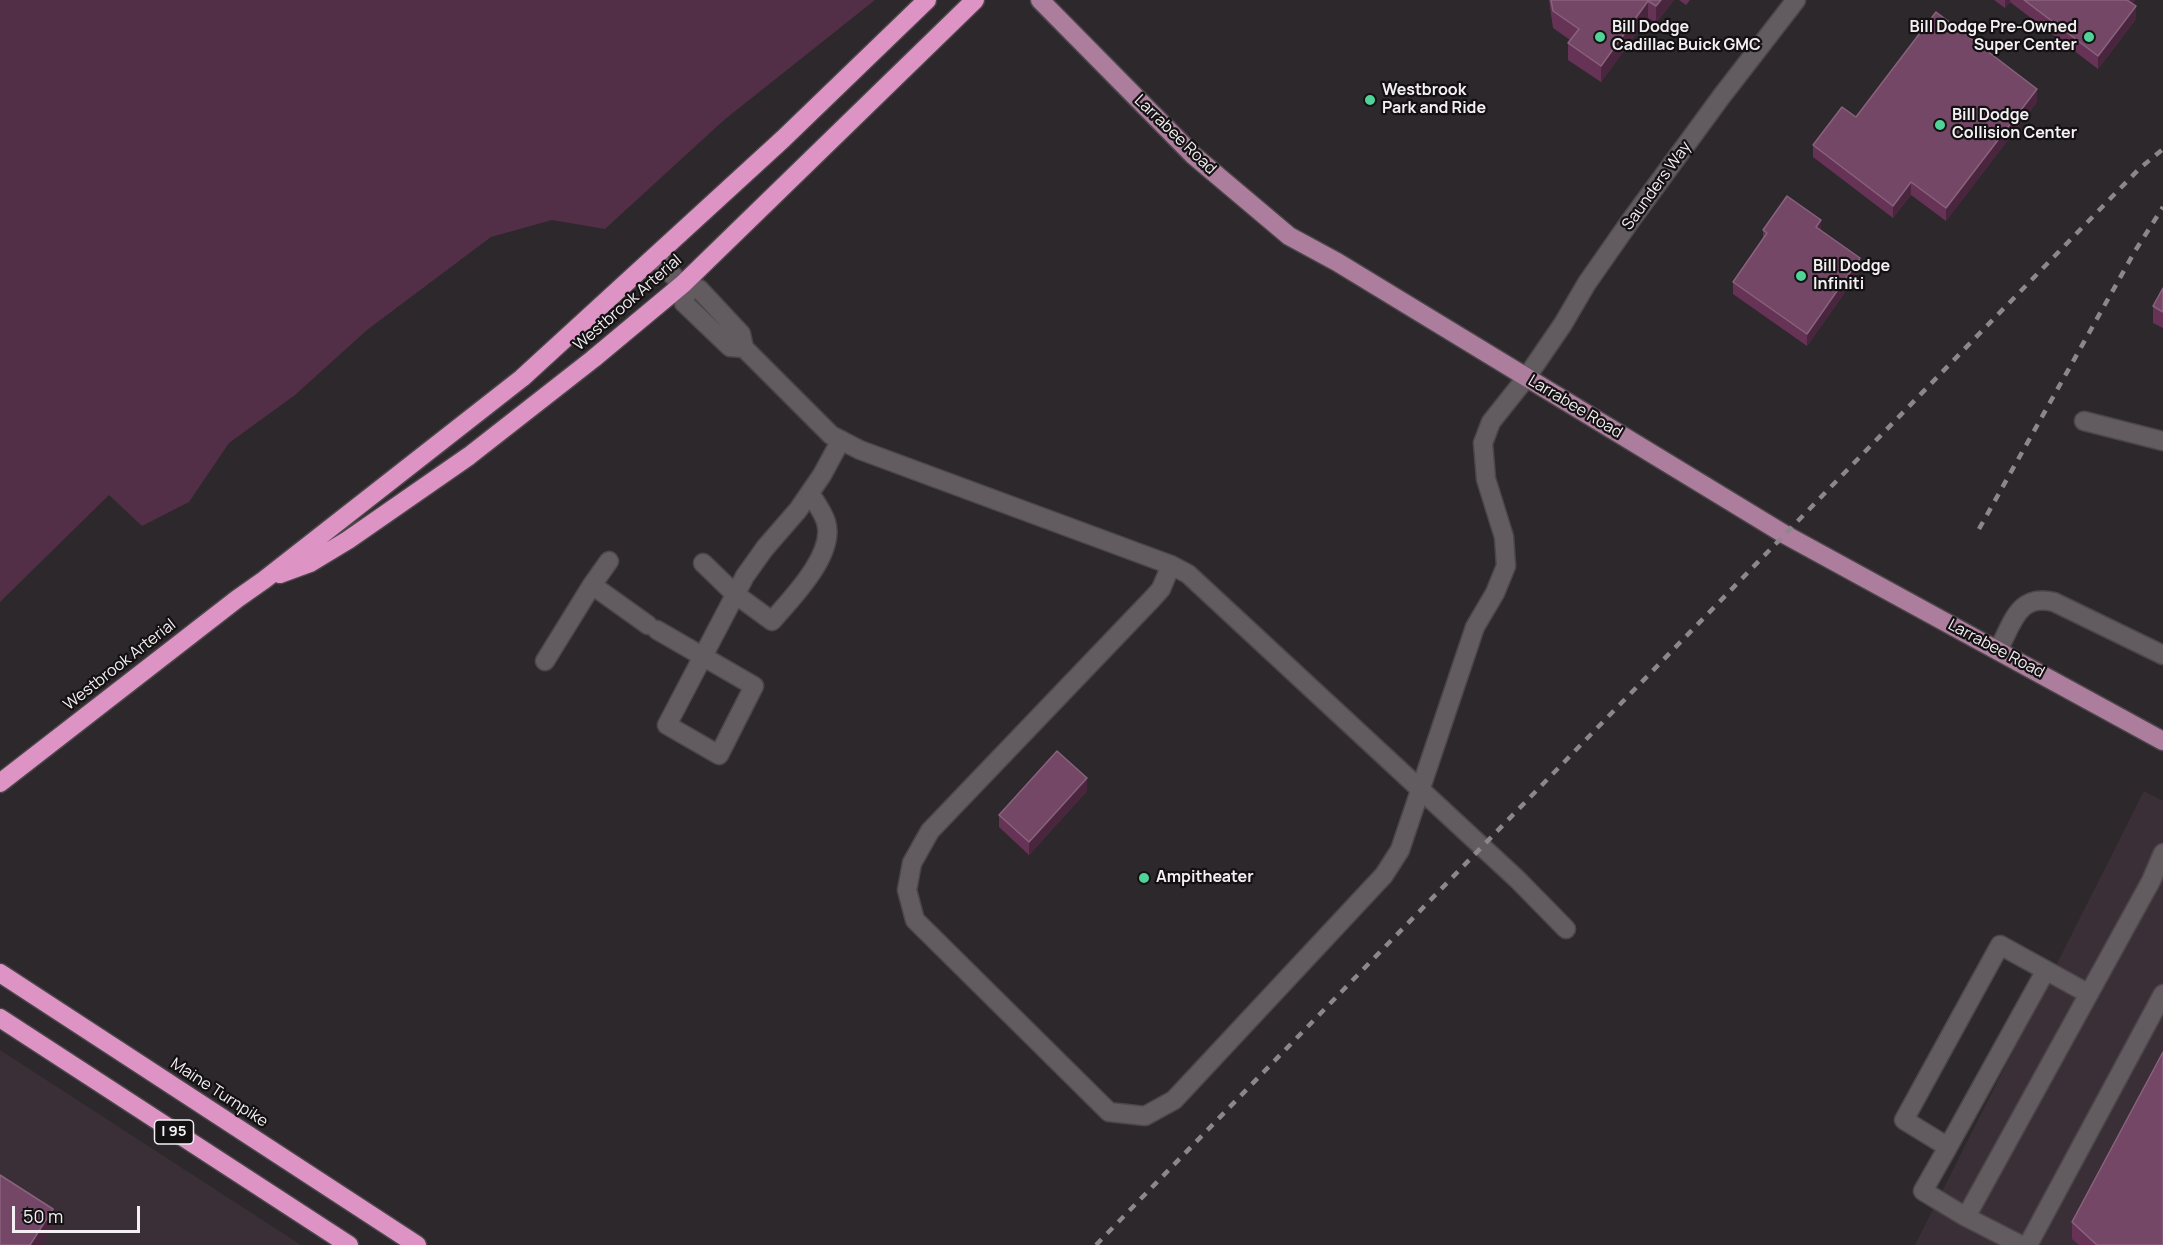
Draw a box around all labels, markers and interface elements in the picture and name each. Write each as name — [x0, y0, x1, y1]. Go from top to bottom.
place label: Bill Dodge Cadillac Buick GMC — [1612, 18, 1761, 56]
place label: Bill Dodge Pre-Owned Super Center — [1910, 18, 2077, 56]
marker: Bill Dodge Cadillac Buick GMC — [1593, 30, 1607, 44]
marker: Bill Dodge Pre-Owned Super Center — [2082, 30, 2096, 44]
place label: Westbrook Park and Ride — [1382, 81, 1486, 119]
street label: Larrabee Road — [1130, 91, 1220, 179]
marker: Westbrook Park and Ride — [1363, 93, 1377, 107]
place label: Bill Dodge Collision Center — [1952, 106, 2077, 144]
marker: Bill Dodge Collision Center — [1933, 118, 1947, 132]
street label: Saunders Way — [1618, 138, 1696, 234]
street label: Westbrook Arterial — [570, 251, 686, 355]
place label: Bill Dodge Infiniti — [1813, 257, 1890, 295]
marker: Bill Dodge Infiniti — [1794, 269, 1808, 283]
street label: Larrabee Road — [1524, 371, 1626, 443]
street label: Westbrook Arterial — [60, 615, 180, 715]
street label: Larrabee Road — [1944, 616, 2048, 682]
place label: Ampitheater — [1156, 868, 1254, 888]
marker: Ampitheater — [1137, 871, 1151, 885]
street label: Maine Turnpike — [167, 1054, 271, 1132]
road number: I 95 — [154, 1120, 194, 1144]
scale bar — [15, 1194, 142, 1232]
text: 50 m — [23, 1204, 63, 1228]

